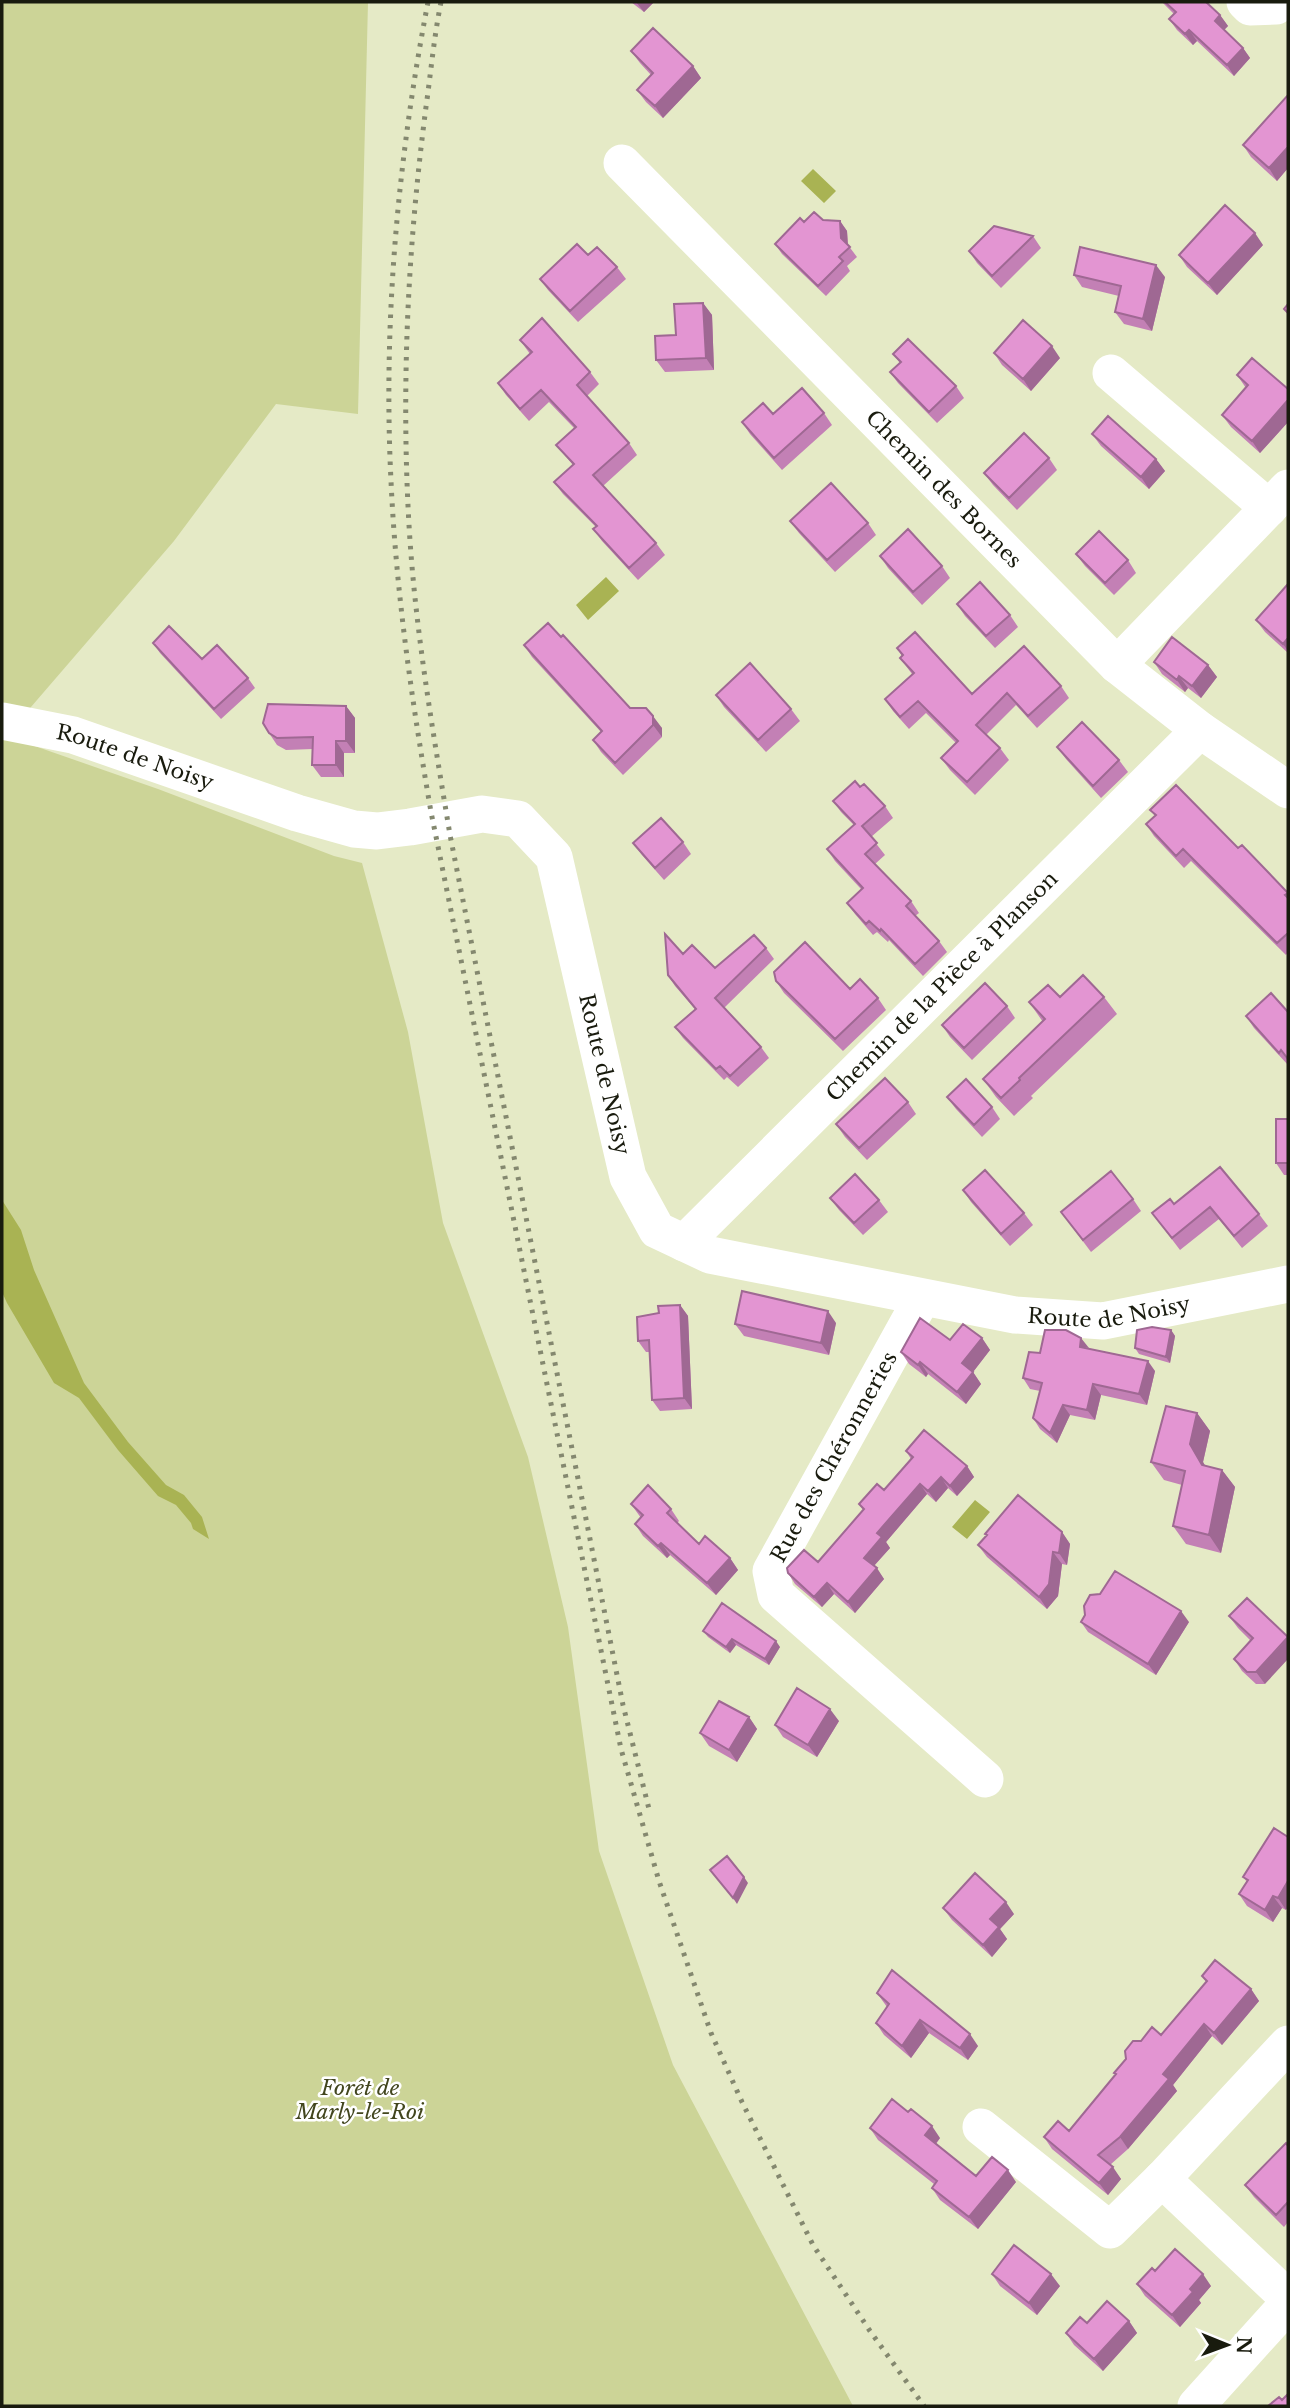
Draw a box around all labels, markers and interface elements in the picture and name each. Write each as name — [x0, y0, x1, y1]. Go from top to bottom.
street label: Chemin des Bornes — [860, 405, 1027, 573]
street label: Route de Noisy — [54, 719, 217, 796]
street label: Chemin de la Pièce à Planson — [821, 866, 1063, 1107]
street label: Route de Noisy — [573, 991, 636, 1158]
street label: Route de Noisy — [1027, 1291, 1193, 1335]
street label: Rue des Chéronneries — [765, 1347, 903, 1567]
park label: Forêt de Marly-le-Roi — [295, 2075, 425, 2125]
north arrow — [1192, 2310, 1262, 2380]
text: N — [1232, 2336, 1255, 2355]

